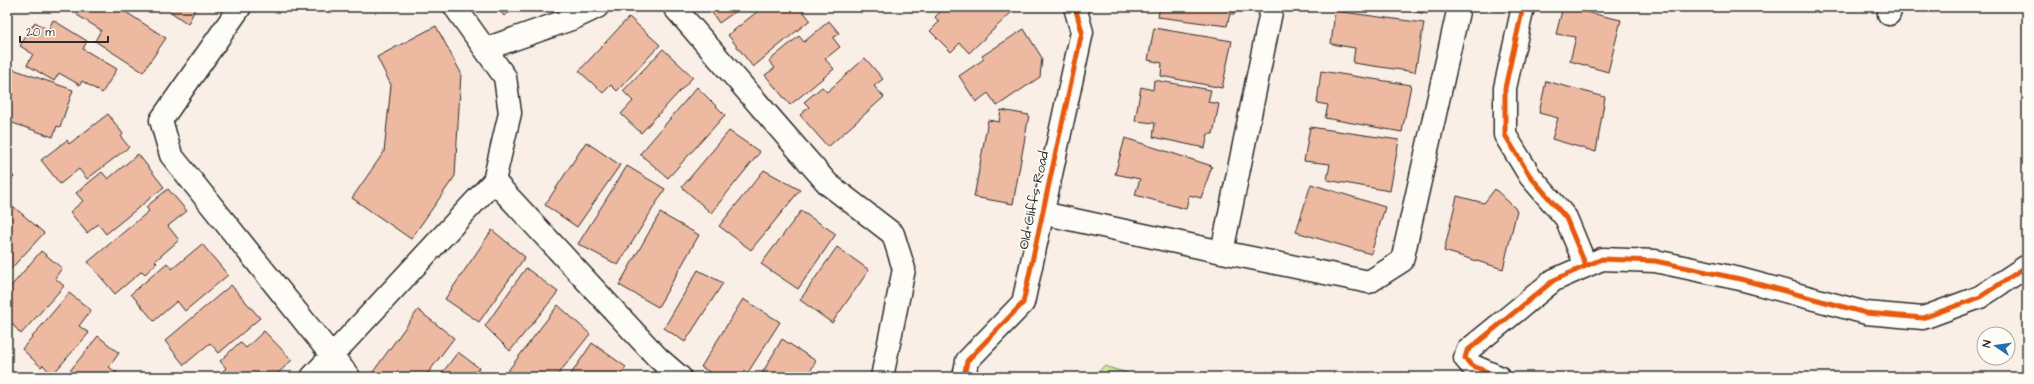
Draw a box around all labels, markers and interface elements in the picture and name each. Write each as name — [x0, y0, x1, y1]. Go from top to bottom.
scale bar — [20, 18, 108, 44]
text: 20 m — [26, 24, 55, 41]
street label: Old Cliffs Road — [1014, 149, 1054, 251]
north arrow — [1976, 326, 2016, 366]
text: N — [1979, 339, 1995, 349]

